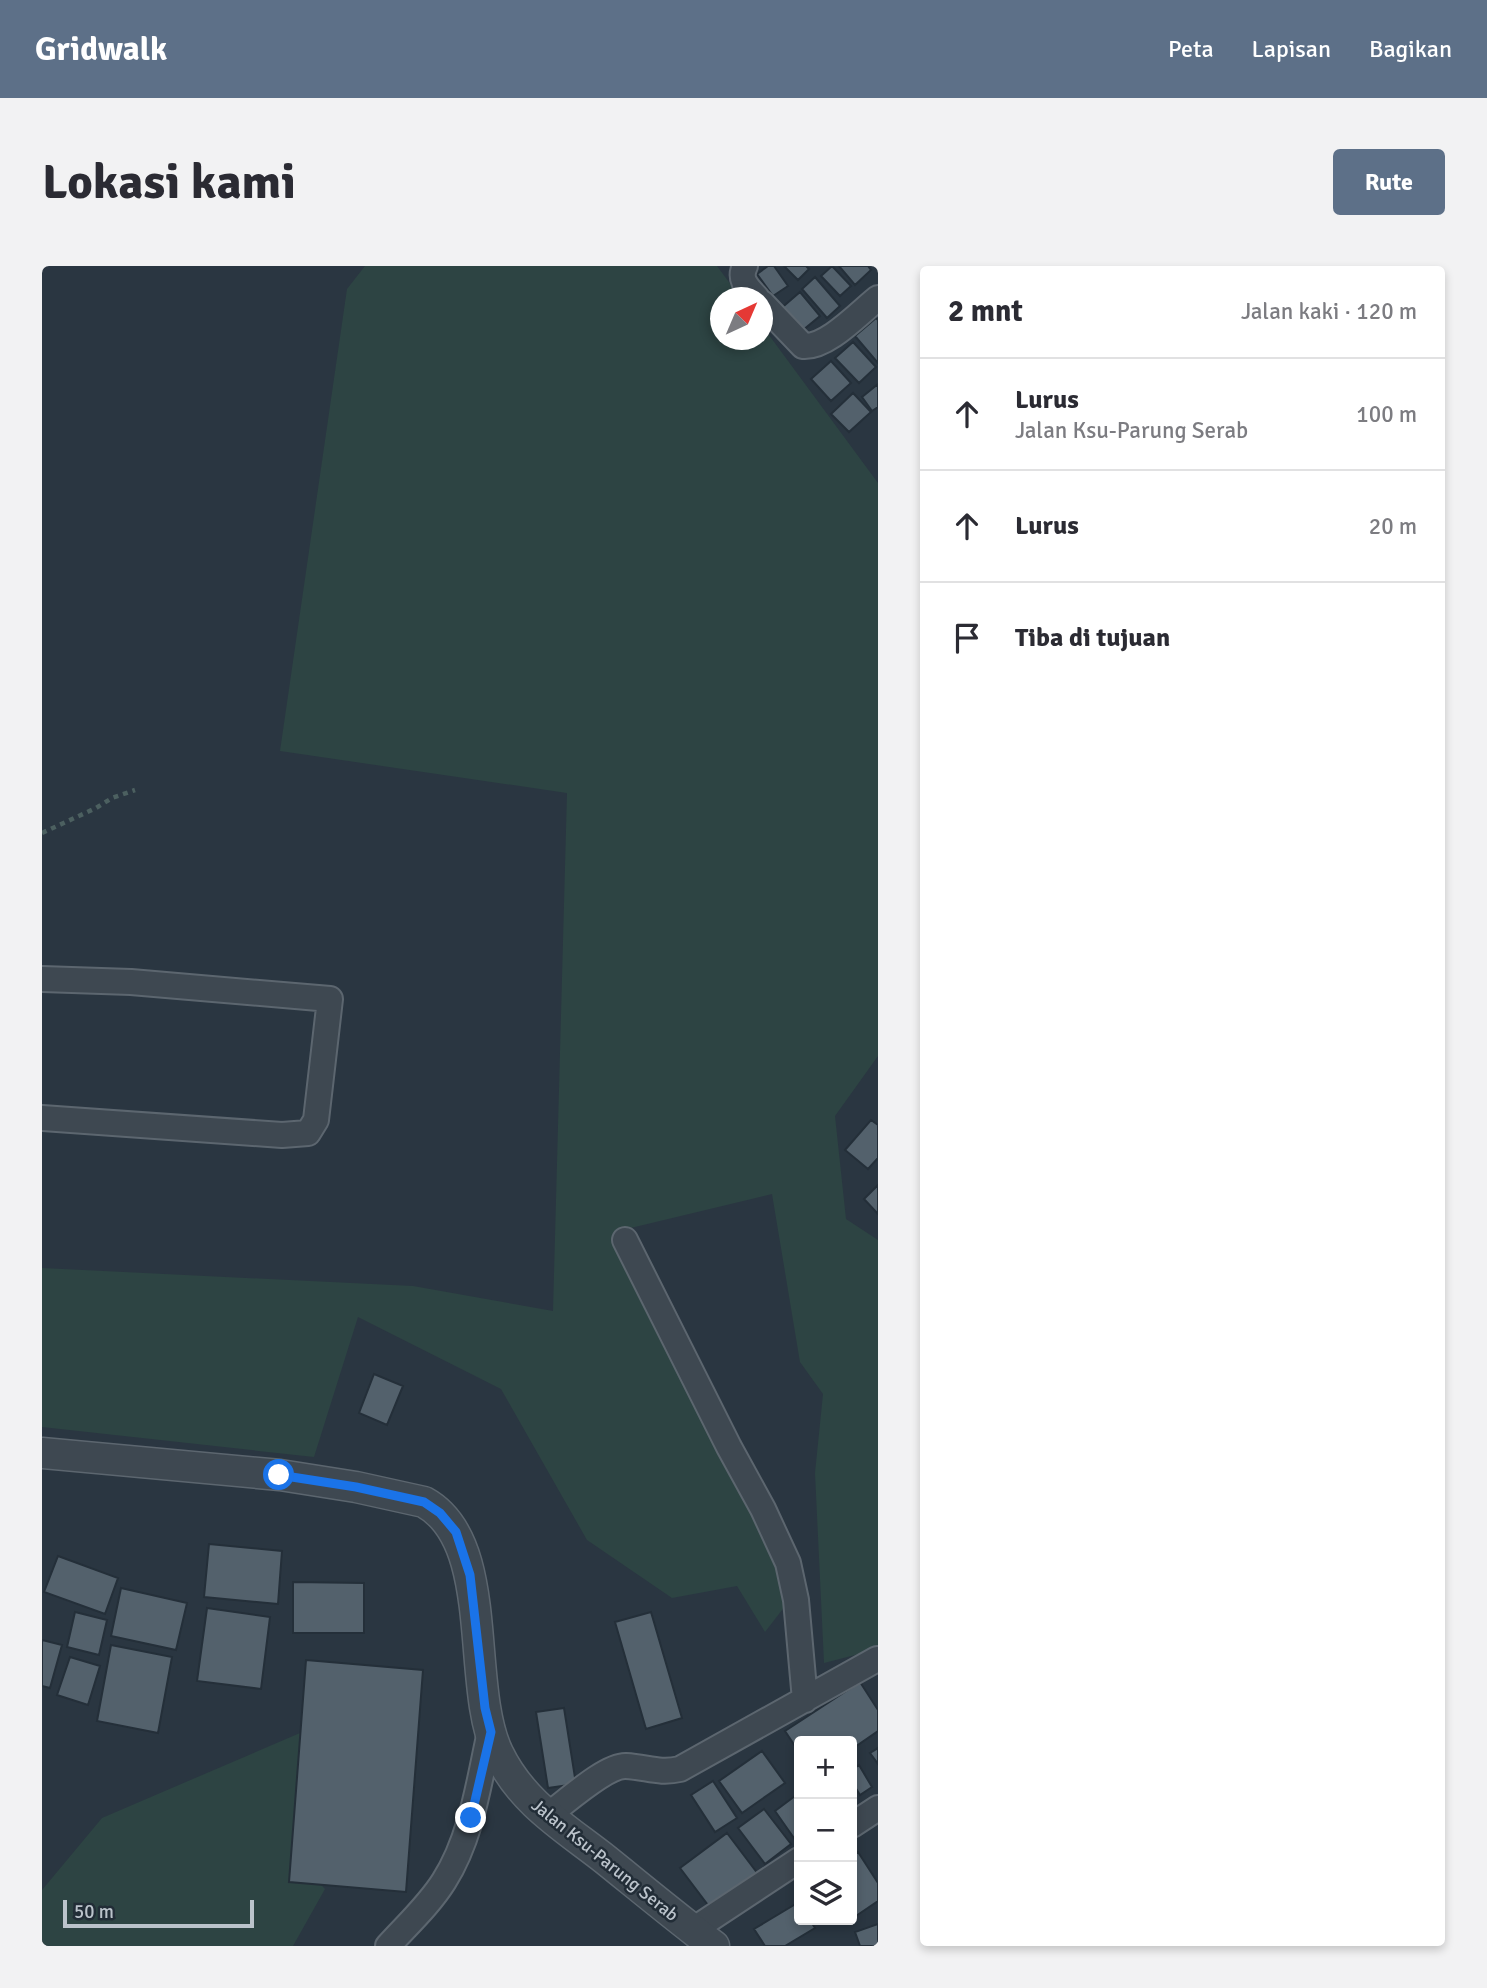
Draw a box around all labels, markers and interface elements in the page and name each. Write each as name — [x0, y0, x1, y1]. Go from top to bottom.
text: Gridwalk — [35, 29, 167, 70]
text: Peta — [1168, 34, 1214, 64]
text: Lapisan — [1252, 34, 1331, 64]
text: Bagikan — [1369, 34, 1452, 64]
button: Rute — [1333, 149, 1445, 215]
text: Lokasi kami — [42, 152, 296, 212]
north arrow — [710, 287, 773, 350]
text: 2 mnt — [948, 293, 1023, 330]
text: Jalan kaki · 120 m — [1241, 297, 1417, 326]
text: Lurus — [1015, 384, 1079, 416]
icon: ahead — [948, 395, 986, 433]
text: 100 m — [1356, 400, 1417, 429]
text: Jalan Ksu-Parung Serab — [1015, 416, 1248, 445]
icon: ahead — [948, 507, 986, 545]
text: Lurus — [1015, 510, 1079, 542]
text: 20 m — [1369, 512, 1417, 541]
icon: arrive — [948, 619, 986, 657]
text: Tiba di tujuan — [1015, 622, 1170, 654]
route start — [263, 1459, 294, 1490]
map controls — [794, 1736, 857, 1925]
button: + — [794, 1736, 857, 1799]
street label: Jalan Ksu-Parung Serab — [527, 1794, 683, 1926]
button: − — [794, 1799, 857, 1862]
route end — [455, 1802, 486, 1833]
button: layers — [794, 1862, 857, 1925]
scale bar — [63, 1897, 254, 1929]
text: 50 m — [74, 1900, 114, 1924]

